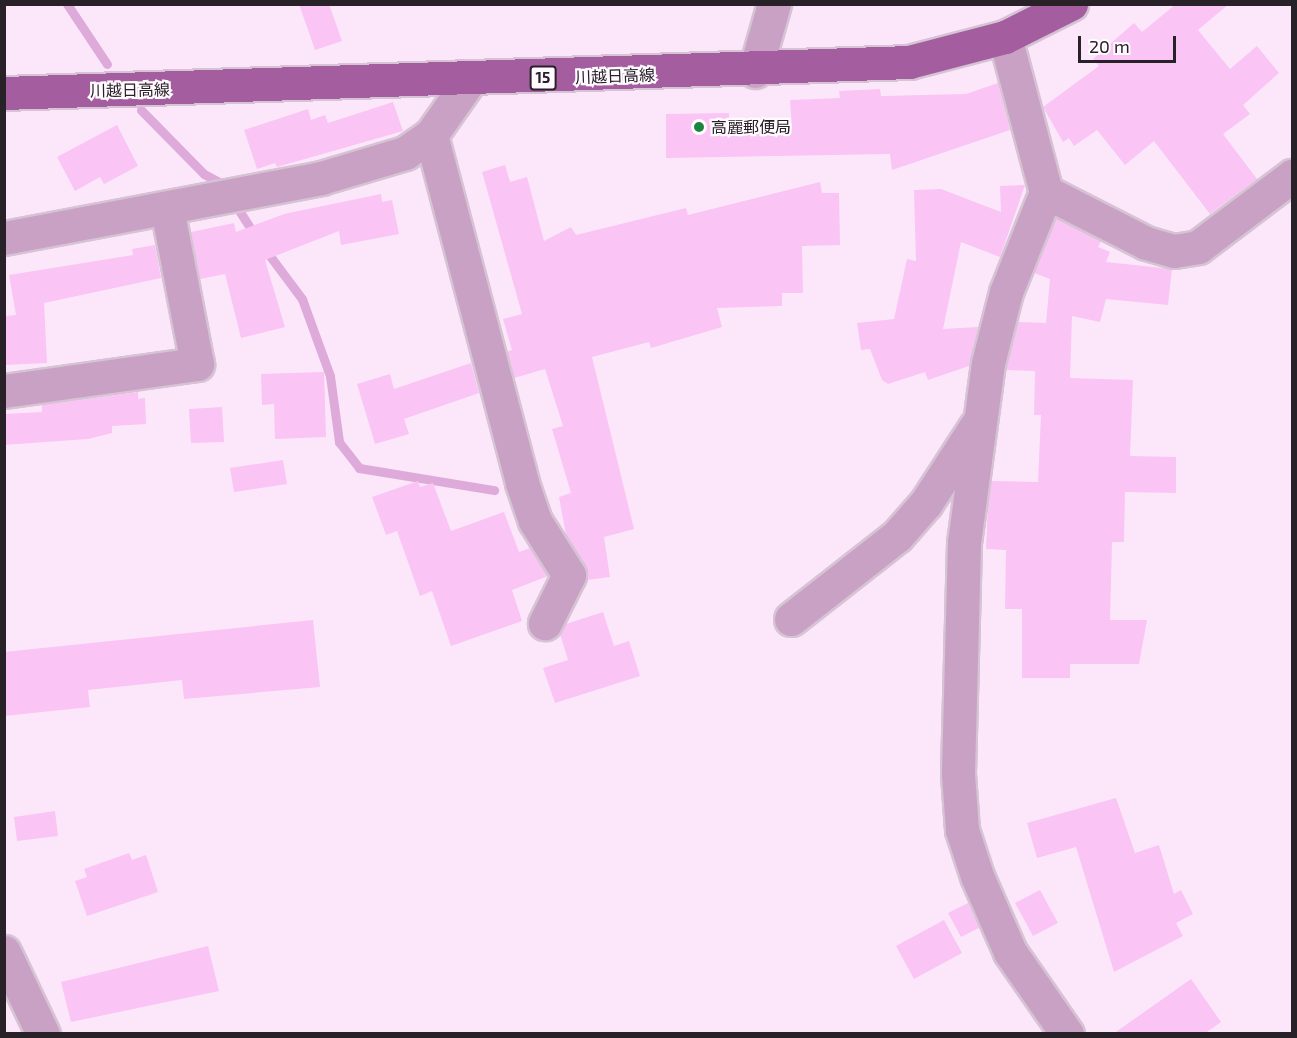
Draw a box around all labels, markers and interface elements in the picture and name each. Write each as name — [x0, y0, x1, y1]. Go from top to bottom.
scale bar — [1081, 24, 1178, 62]
text: 20 m — [1089, 35, 1130, 57]
street label: 川越日高線 — [575, 65, 655, 87]
road number: 15 — [530, 66, 556, 90]
street label: 川越日高線 — [90, 80, 170, 100]
place label: 高麗郵便局 — [711, 117, 791, 137]
marker: 高麗郵便局 — [692, 120, 706, 134]

